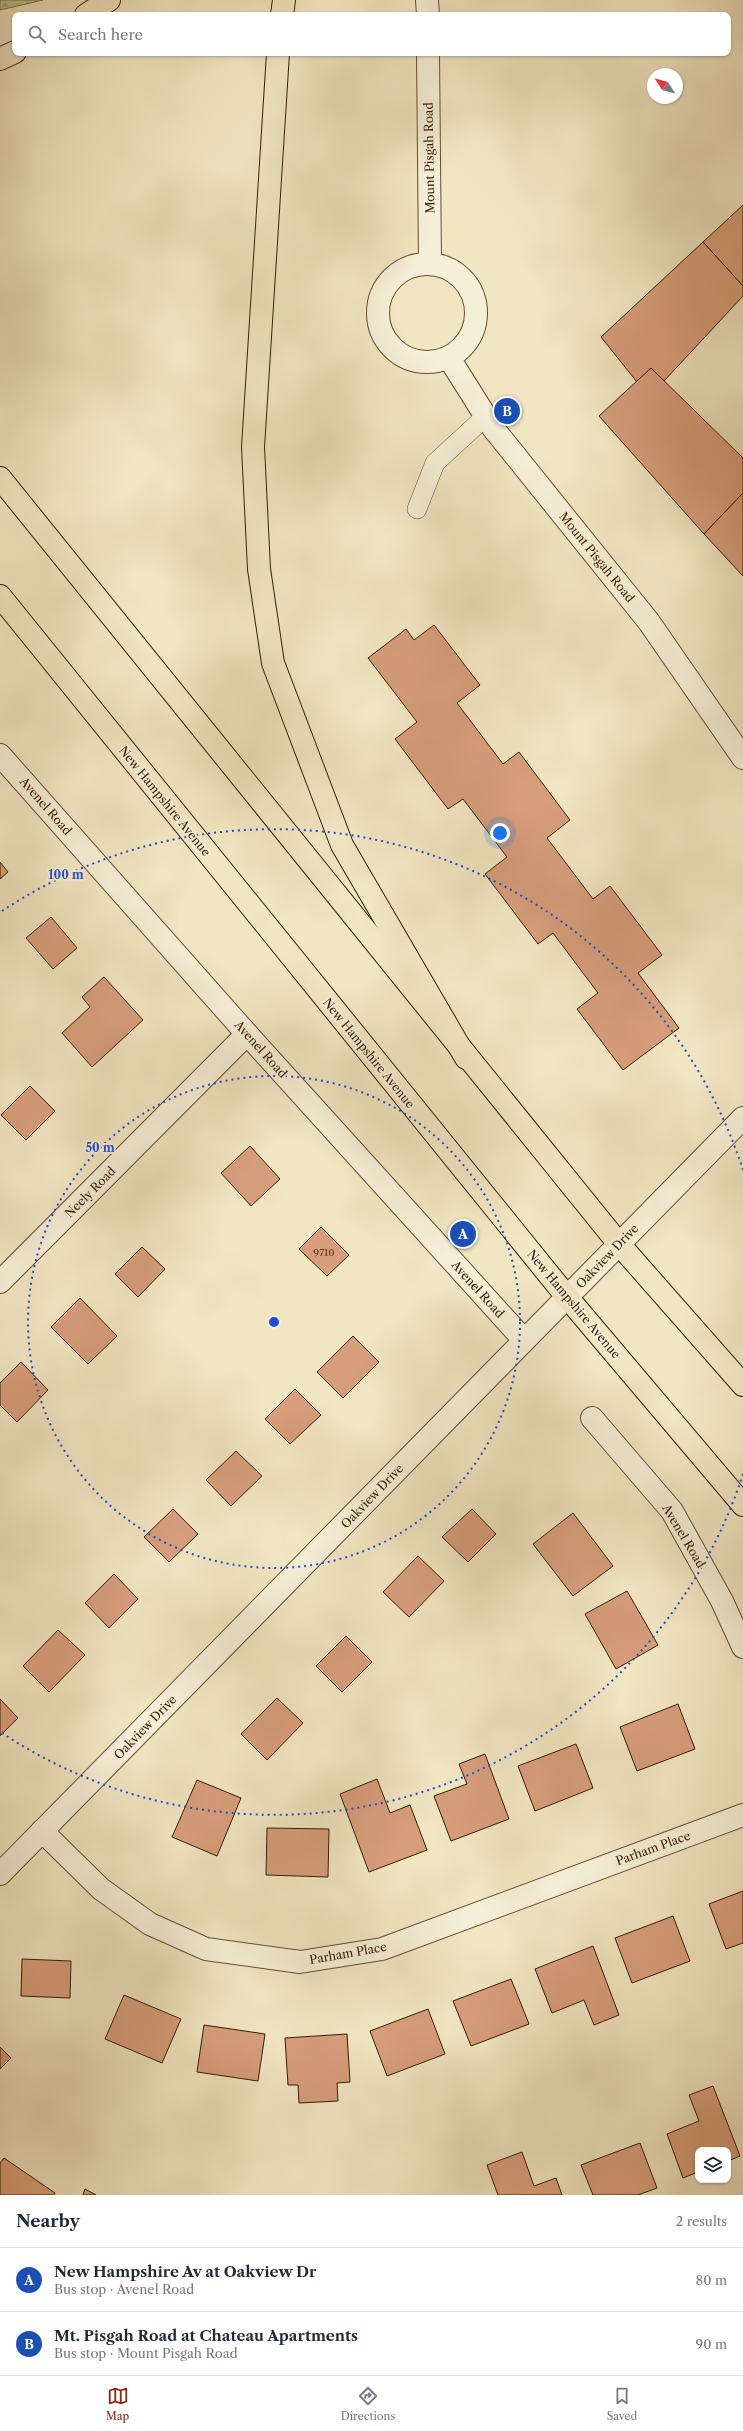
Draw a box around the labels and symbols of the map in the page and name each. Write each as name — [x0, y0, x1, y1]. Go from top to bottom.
north arrow — [647, 68, 683, 104]
street label: Mount Pisgah Road — [421, 102, 437, 214]
pin: B — [494, 396, 520, 426]
street label: Mount Pisgah Road — [556, 509, 638, 606]
street label: New Hampshire Avenue — [116, 743, 214, 859]
street label: Avenel Road — [16, 773, 76, 838]
your location — [490, 823, 510, 843]
text: 100 m — [48, 867, 84, 882]
street label: New Hampshire Avenue — [320, 995, 418, 1111]
street label: Avenel Road — [231, 1017, 291, 1081]
text: 50 m — [85, 1140, 115, 1155]
street label: Neely Road — [61, 1163, 119, 1221]
pin: A — [450, 1219, 476, 1249]
street label: Oakview Drive — [573, 1221, 642, 1291]
house number: 9710 — [313, 1246, 335, 1259]
street label: New Hampshire Avenue — [524, 1247, 624, 1362]
street label: Avenel Road — [448, 1257, 508, 1321]
centre of rings — [267, 1315, 281, 1329]
street label: Oakview Drive — [338, 1461, 407, 1531]
street label: Avenel Road — [659, 1501, 709, 1571]
street label: Oakview Drive — [111, 1692, 180, 1762]
street label: Parham Place — [614, 1827, 693, 1868]
street label: Parham Place — [308, 1939, 388, 1967]

